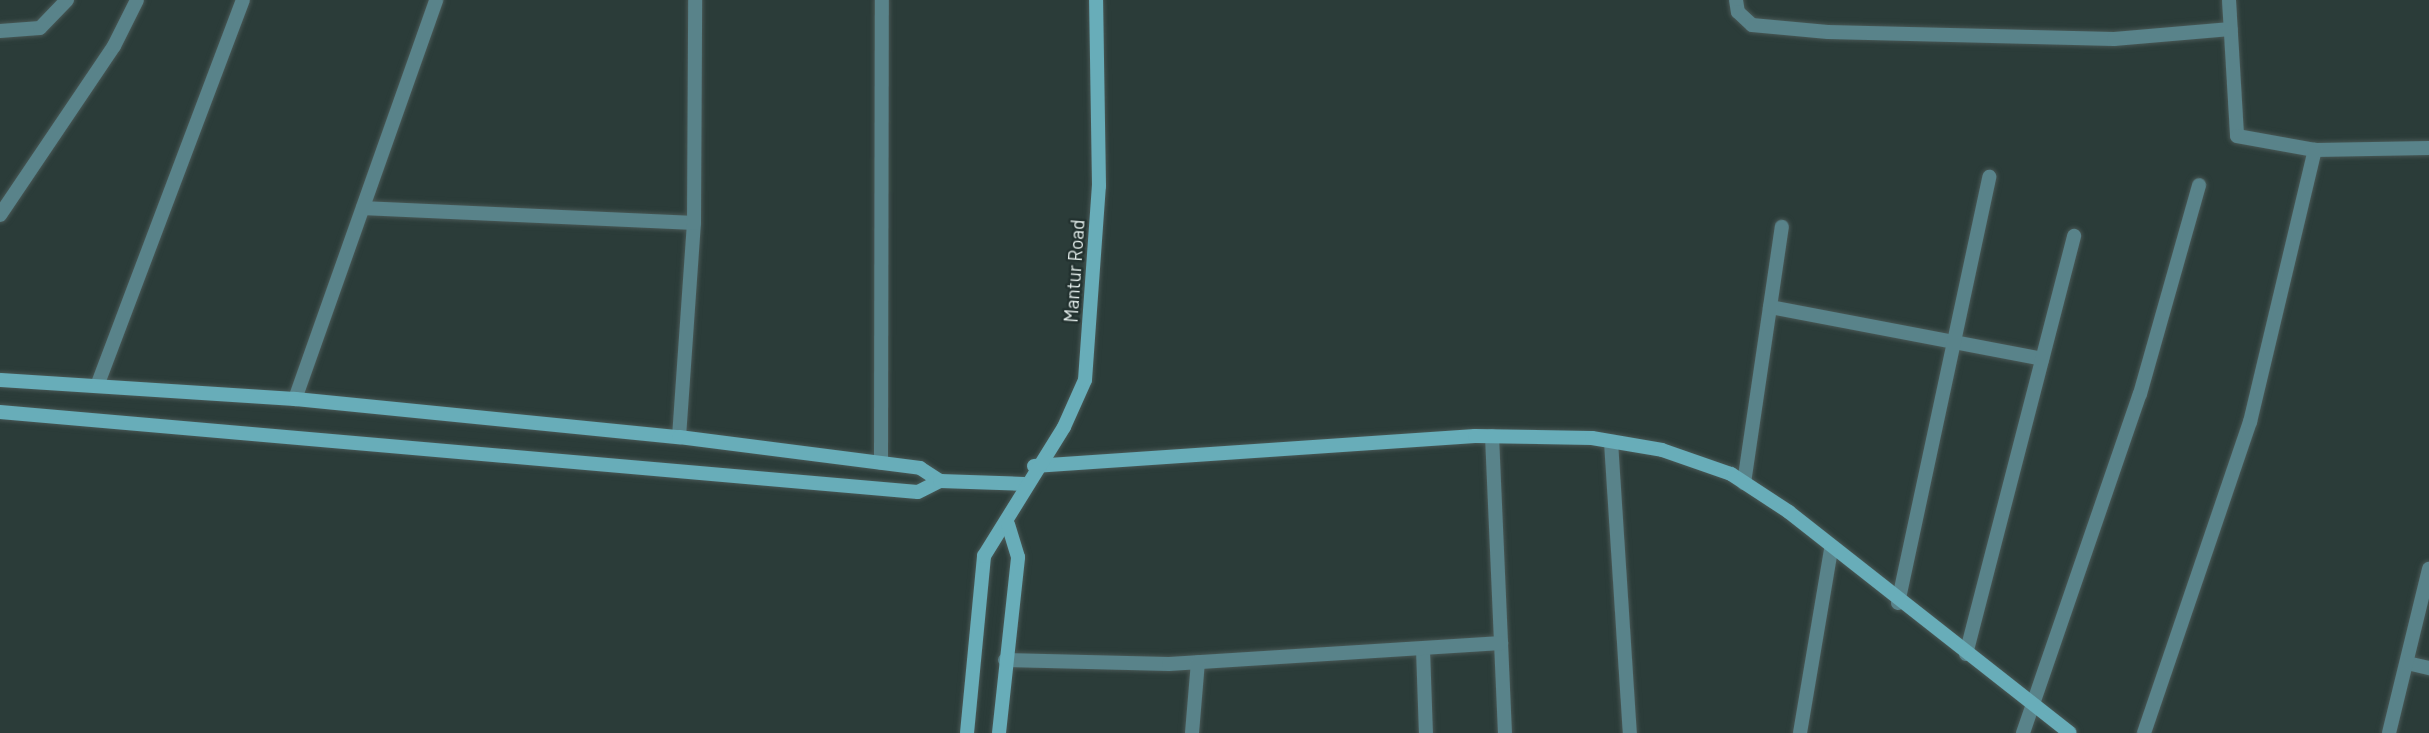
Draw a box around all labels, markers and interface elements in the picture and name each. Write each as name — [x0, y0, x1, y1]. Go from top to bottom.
street label: Mantur Road — [1059, 219, 1089, 323]

